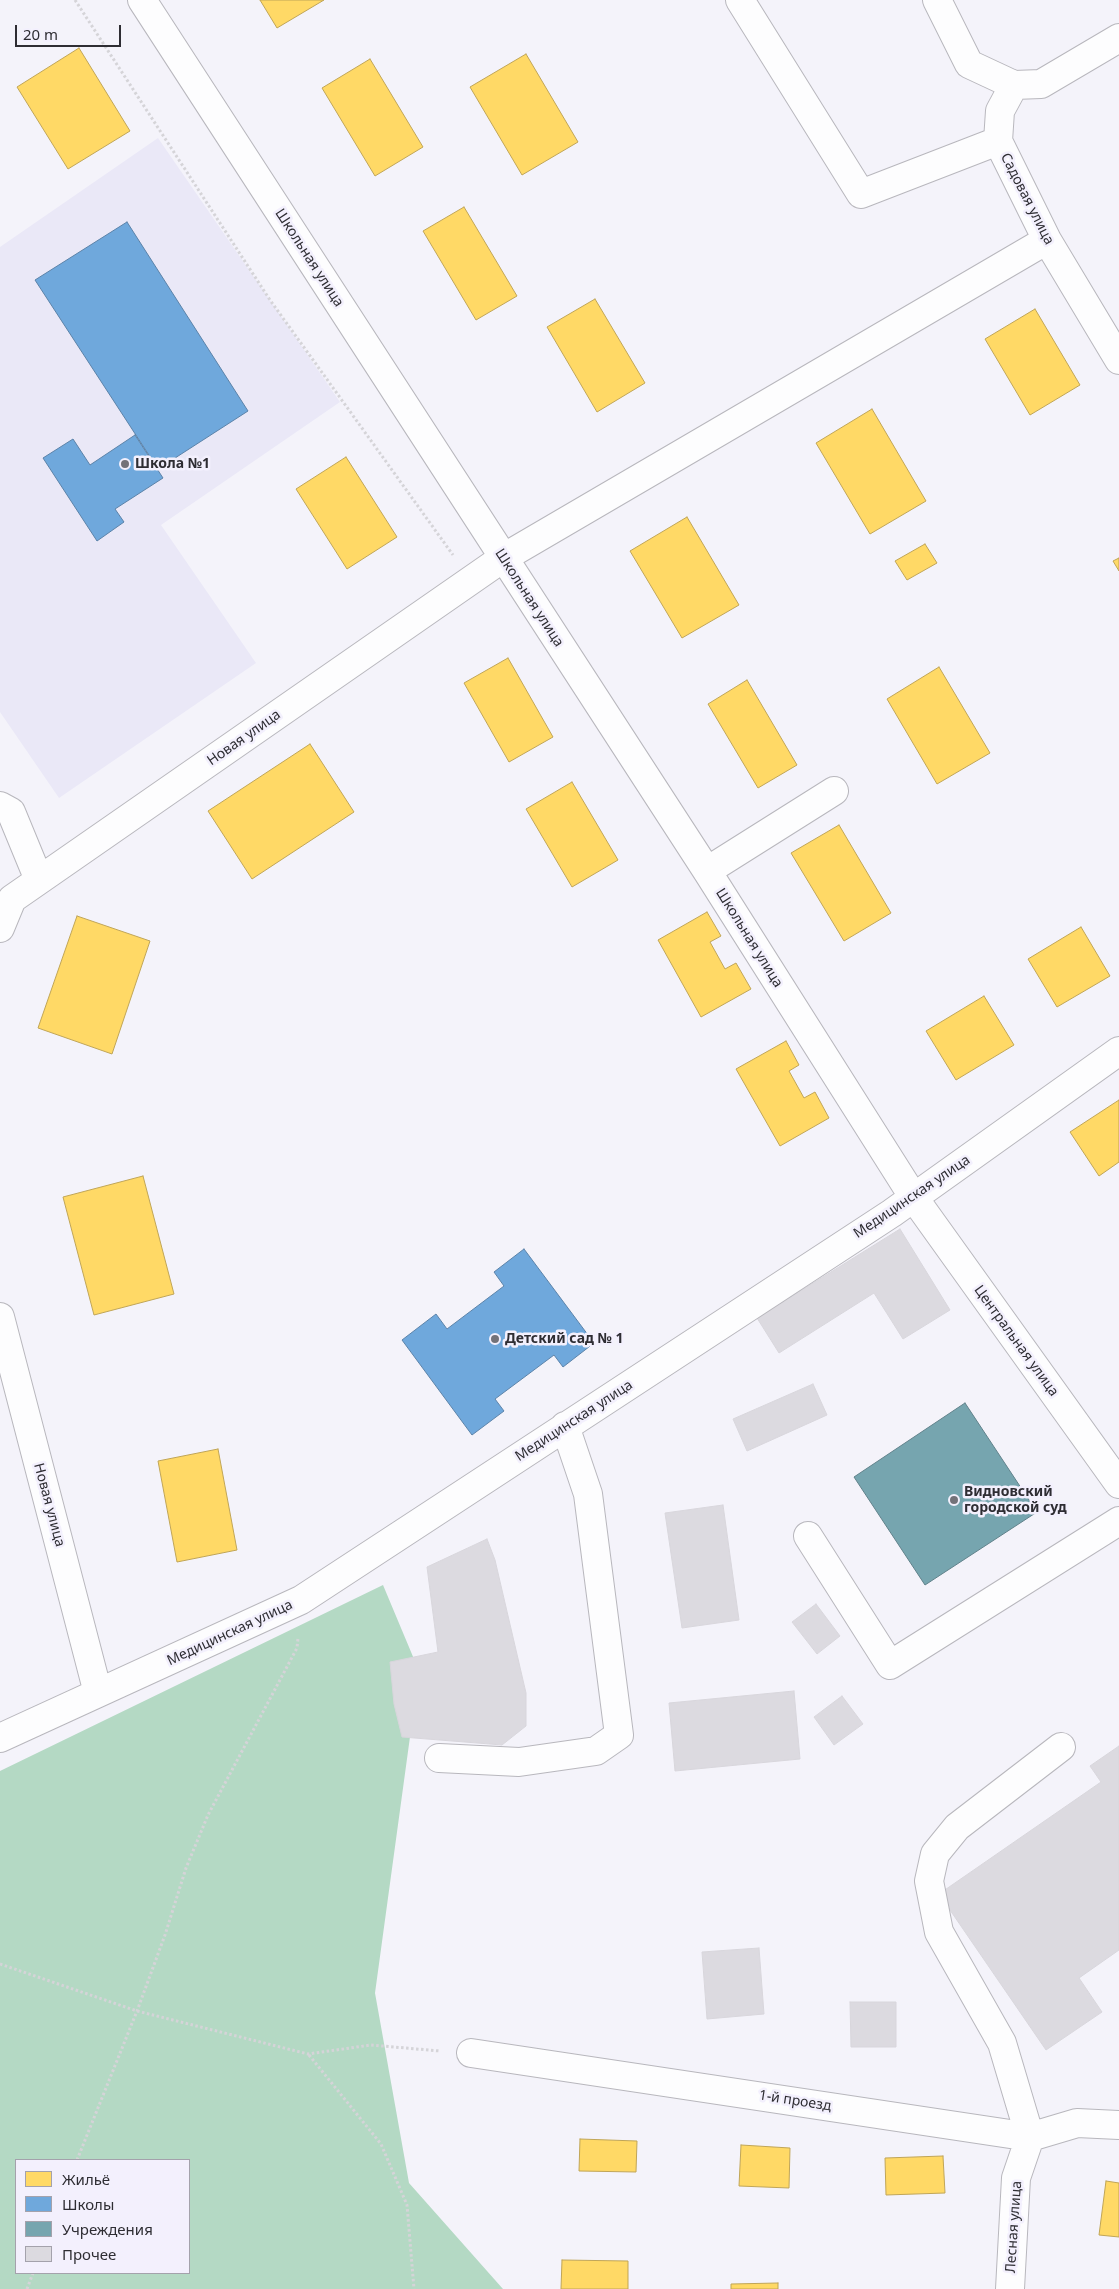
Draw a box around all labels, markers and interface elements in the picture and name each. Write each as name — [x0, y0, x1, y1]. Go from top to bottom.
scale bar — [18, 15, 124, 47]
text: 20 m — [23, 24, 58, 44]
street label: Садовая улица — [997, 150, 1057, 248]
street label: Школьная улица — [271, 206, 347, 310]
place label: Школа №1 — [135, 456, 210, 472]
marker: Школа №1 — [119, 458, 131, 470]
street label: Школьная улица — [491, 546, 567, 650]
street label: Новая улица — [204, 707, 284, 769]
street label: Школьная улица — [712, 885, 786, 991]
street label: Медицинская улица — [851, 1152, 973, 1242]
street label: Центральная улица — [970, 1282, 1062, 1400]
place label: Детский сад № 1 — [505, 1331, 624, 1347]
marker: Детский сад № 1 — [489, 1333, 501, 1345]
street label: Медицинская улица — [512, 1377, 636, 1465]
street label: Новая улица — [30, 1461, 68, 1549]
place label: Видновский городской суд — [964, 1484, 1067, 1516]
marker: Видновский городской суд — [948, 1494, 960, 1506]
street label: Медицинская улица — [165, 1597, 295, 1669]
street label: 1-й проезд — [758, 2087, 832, 2115]
legend — [15, 2159, 190, 2274]
text: Жильё — [62, 2169, 110, 2189]
street label: Лесная улица — [1002, 2180, 1026, 2274]
text: Школы — [62, 2194, 114, 2214]
text: Учреждения — [62, 2219, 153, 2239]
text: Прочее — [62, 2244, 116, 2264]

